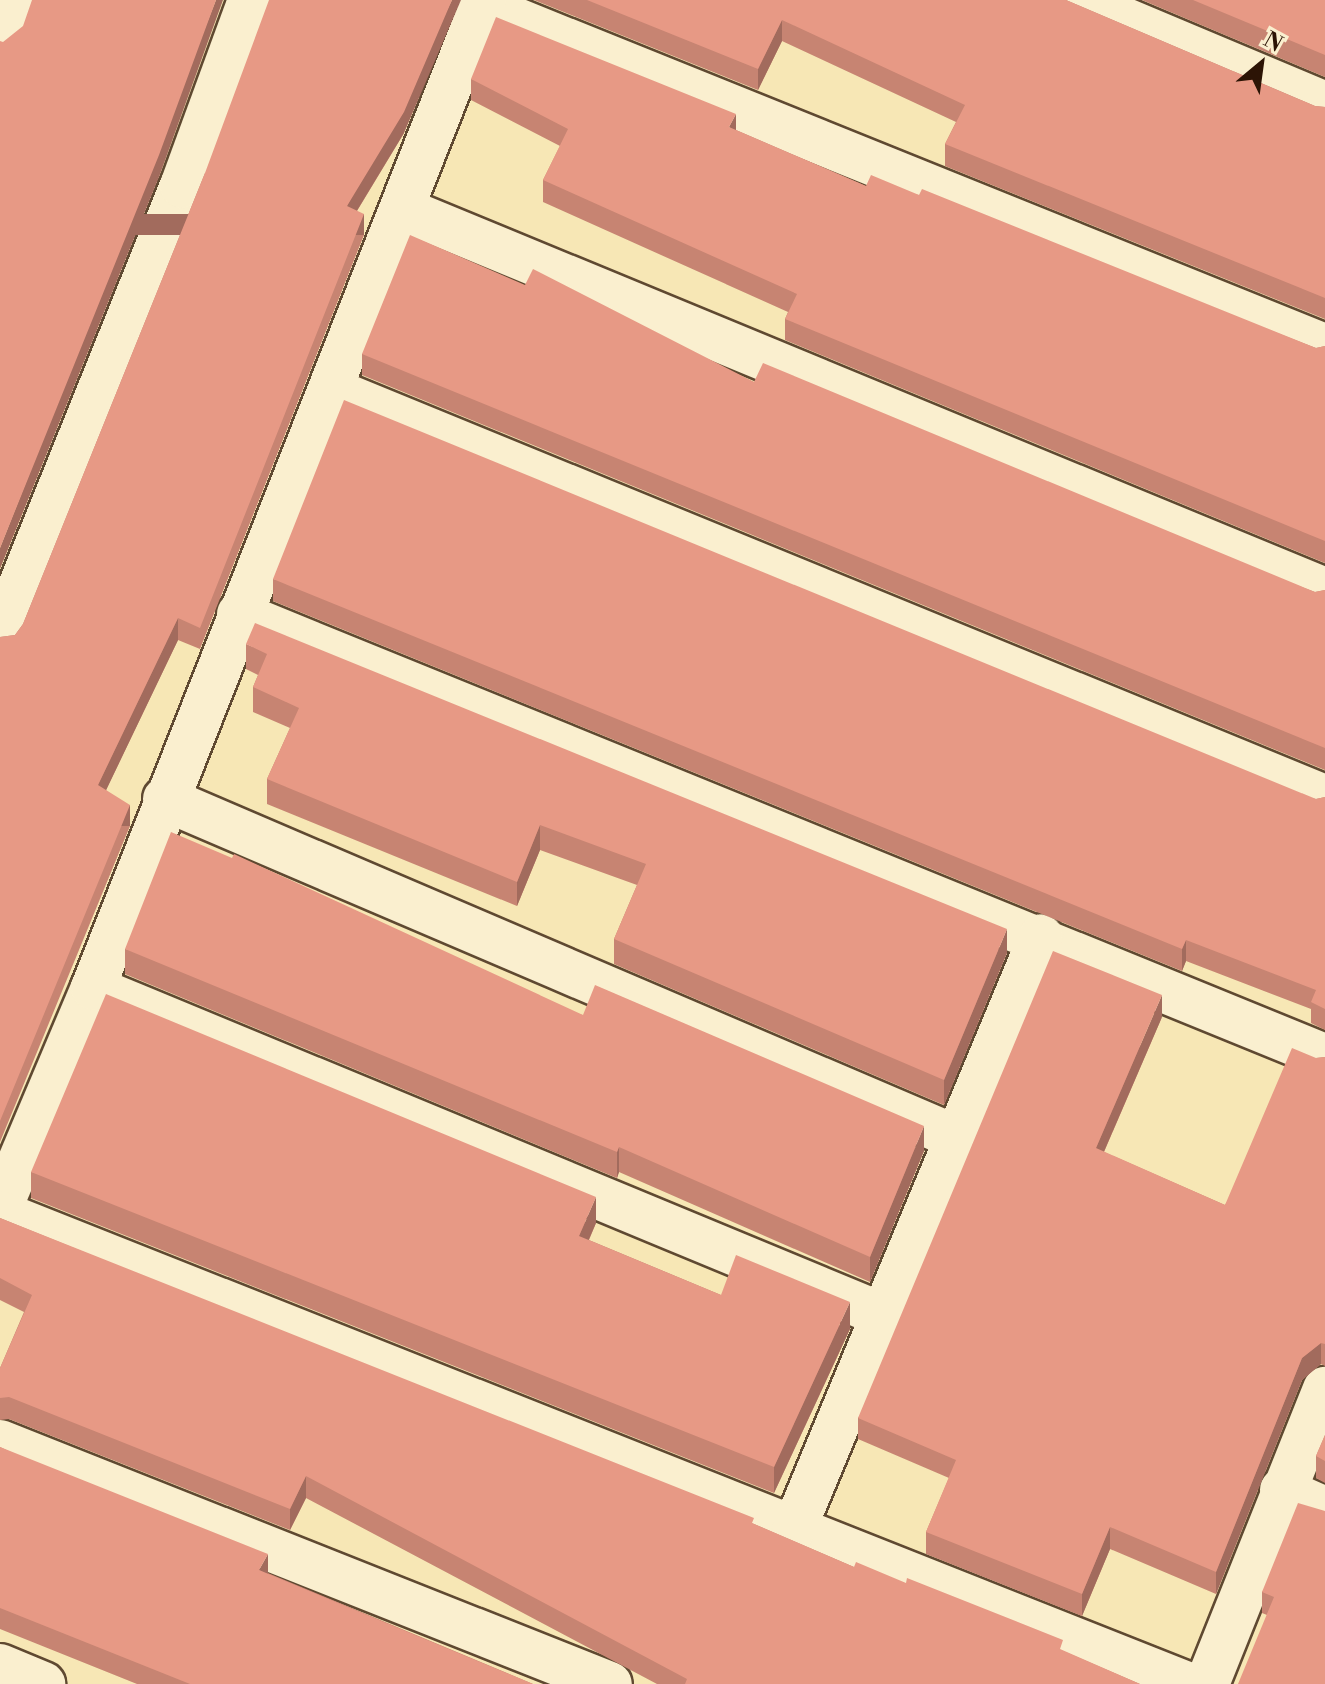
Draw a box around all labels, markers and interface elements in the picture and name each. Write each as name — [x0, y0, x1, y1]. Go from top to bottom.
north arrow — [1221, 24, 1301, 104]
text: N — [1259, 27, 1287, 59]

